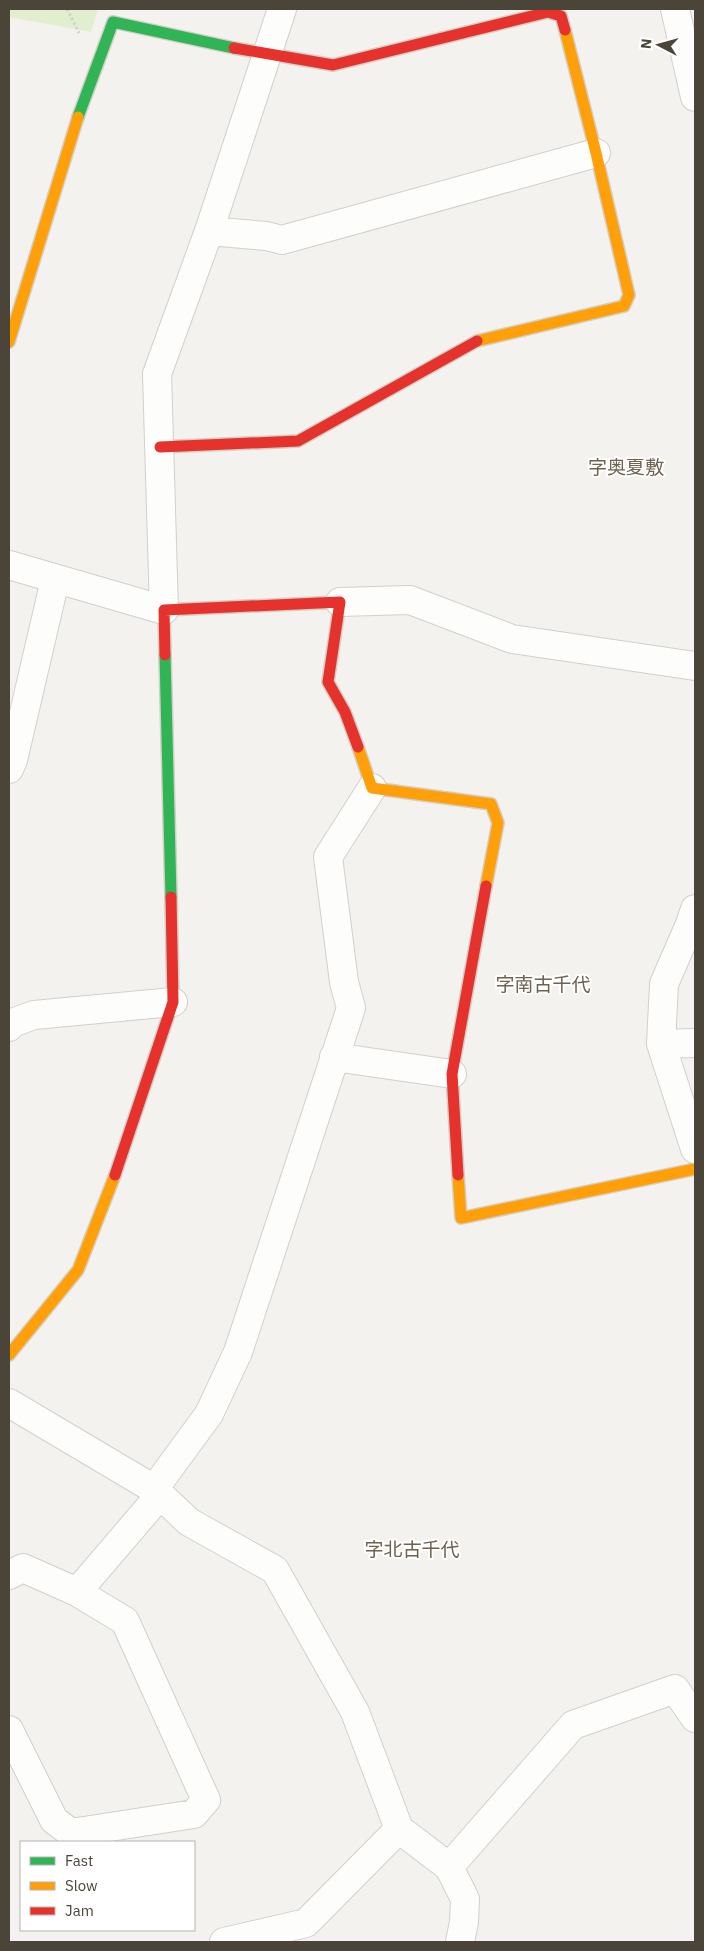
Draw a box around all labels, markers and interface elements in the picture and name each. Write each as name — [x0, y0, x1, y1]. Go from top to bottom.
north arrow — [634, 20, 684, 70]
text: N — [637, 38, 656, 50]
district label: 字奥夏敷 — [588, 455, 664, 479]
district label: 字南古千代 — [495, 972, 591, 996]
district label: 字北古千代 — [364, 1537, 460, 1561]
legend — [20, 1841, 195, 1931]
text: Fast — [65, 1851, 93, 1870]
text: Slow — [65, 1876, 98, 1895]
text: Jam — [65, 1901, 94, 1920]

